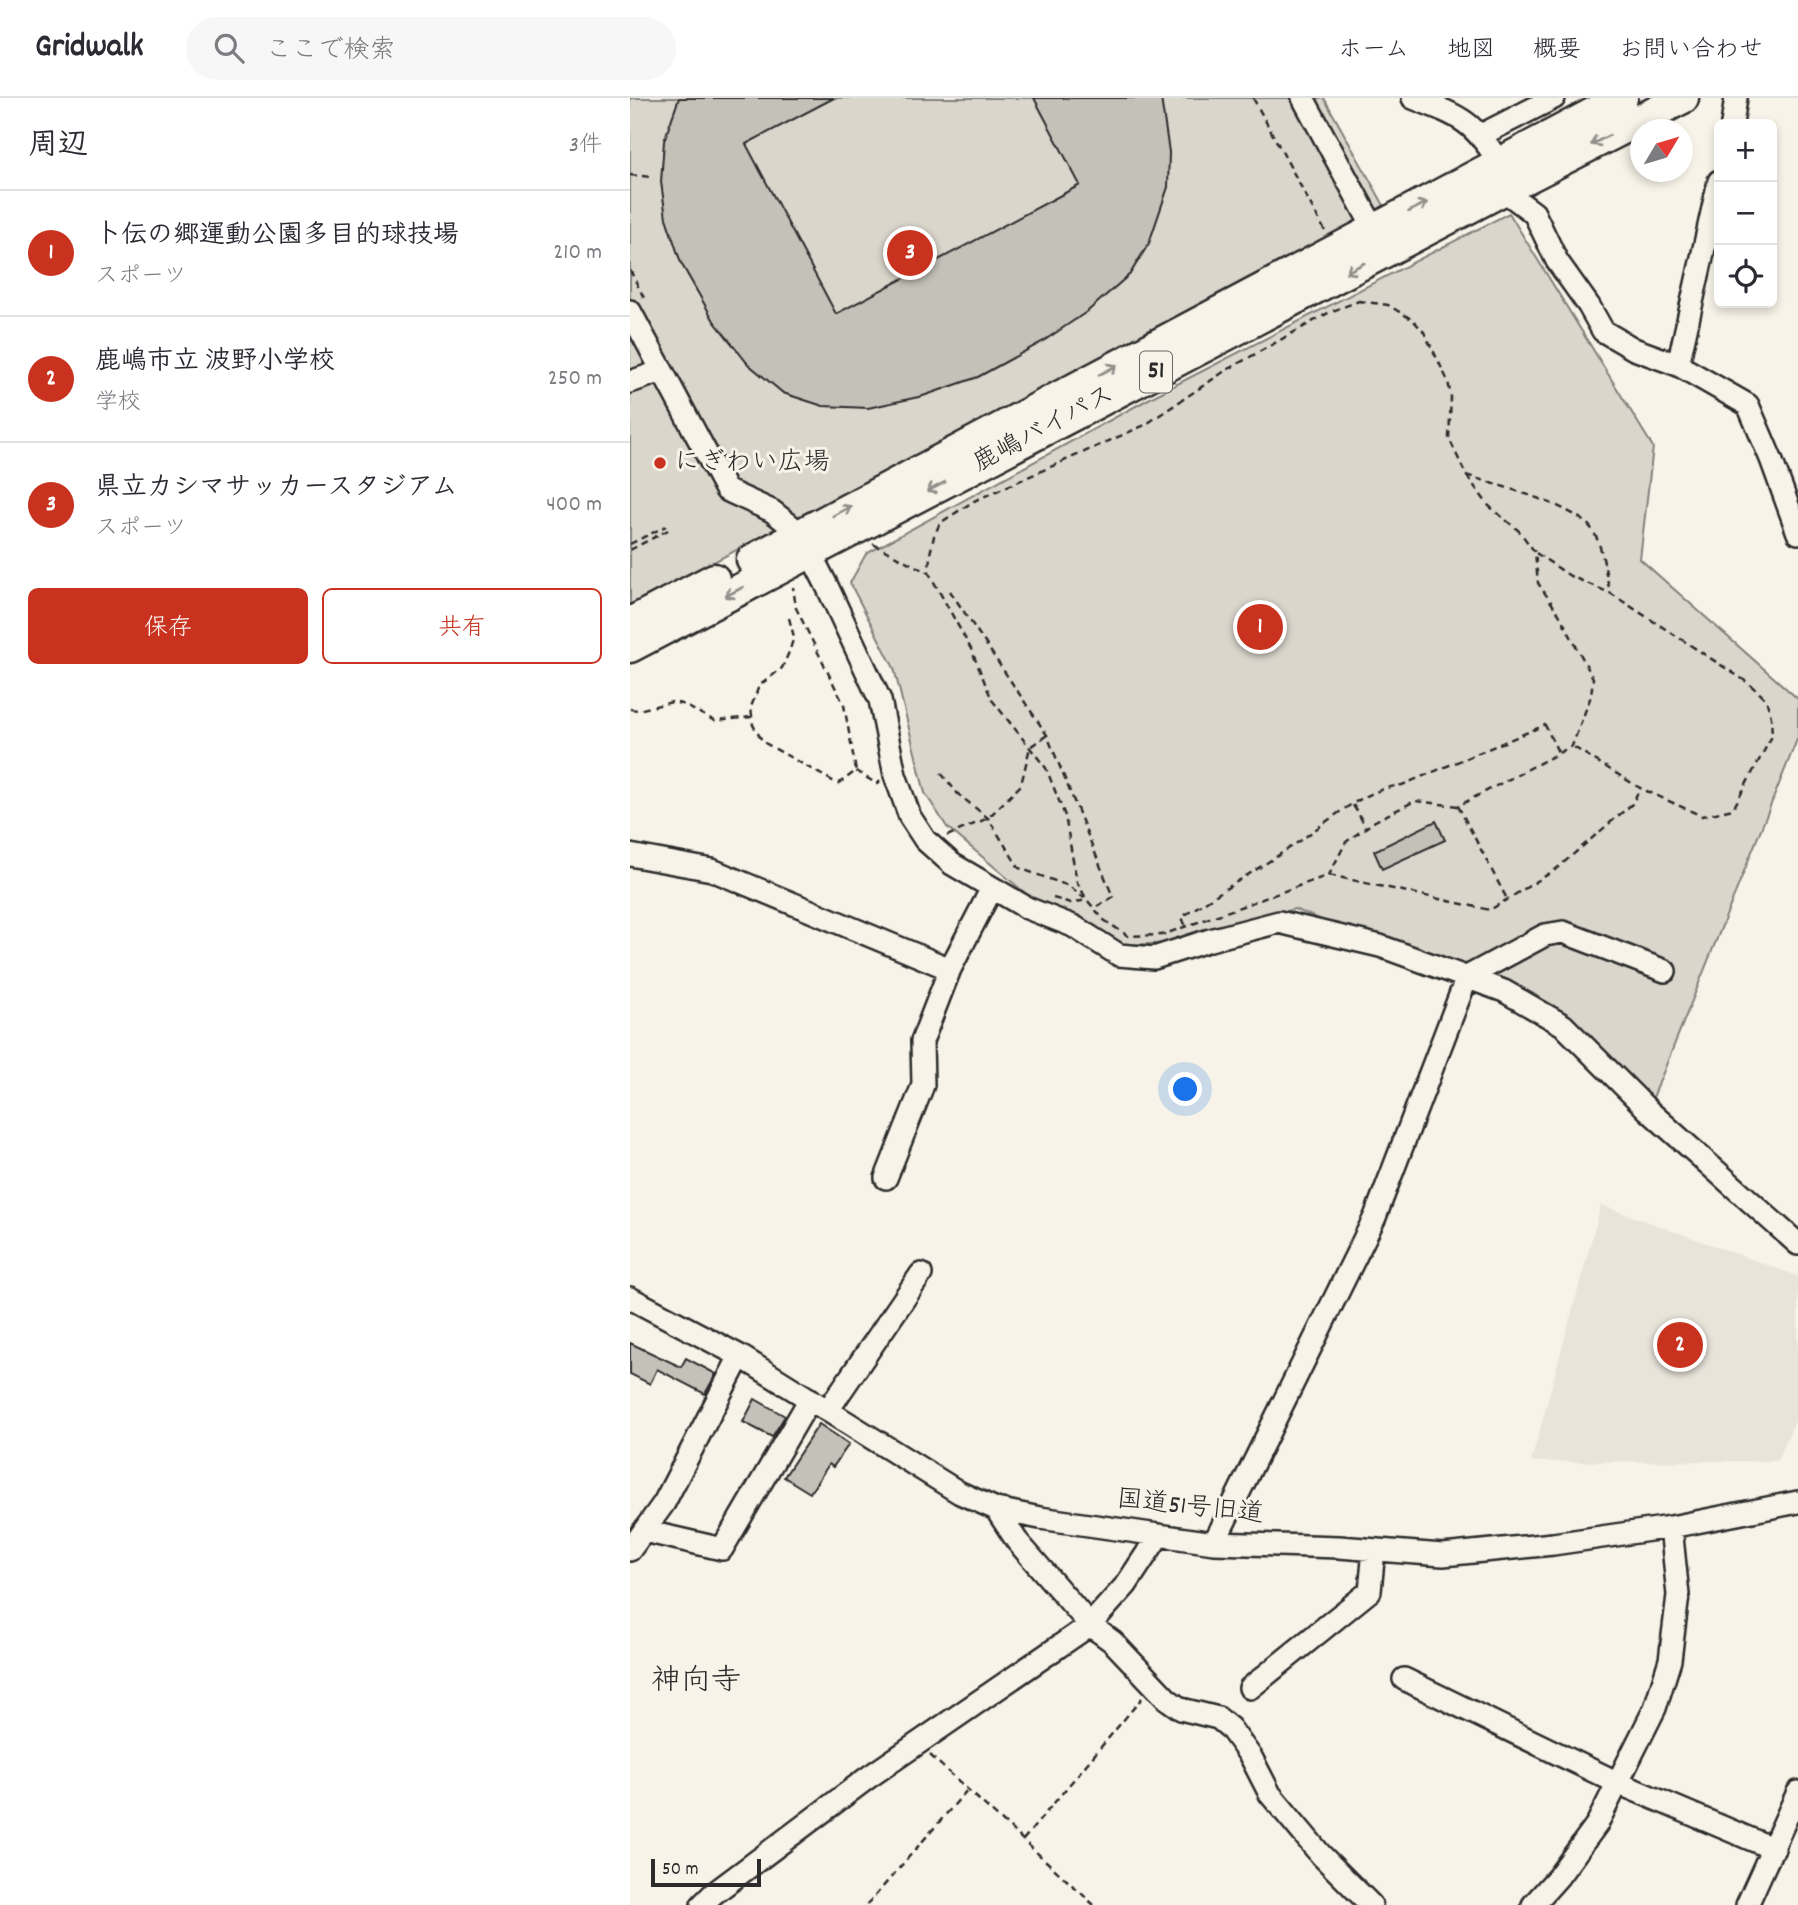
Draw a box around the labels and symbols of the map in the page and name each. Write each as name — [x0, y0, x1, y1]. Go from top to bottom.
north arrow — [1630, 119, 1693, 182]
one-way arrow — [1590, 134, 1611, 148]
one-way arrow — [1407, 199, 1428, 213]
pin: 3 — [887, 227, 933, 279]
one-way arrow — [1345, 261, 1365, 275]
road number: 51 — [1140, 352, 1172, 393]
one-way arrow — [1097, 363, 1118, 376]
street label: 鹿嶋バイパス — [967, 377, 1121, 483]
place label: にぎわい広場 — [674, 445, 829, 482]
marker: にぎわい広場 — [652, 455, 668, 471]
one-way arrow — [926, 480, 947, 494]
one-way arrow — [831, 504, 852, 517]
one-way arrow — [724, 585, 745, 599]
pin: 1 — [1237, 601, 1283, 653]
your location — [1168, 1072, 1202, 1106]
pin: 2 — [1657, 1319, 1703, 1371]
street label: 国道51号旧道 — [1115, 1482, 1265, 1534]
district label: 神向寺 — [651, 1662, 741, 1705]
scale bar — [651, 1856, 761, 1888]

